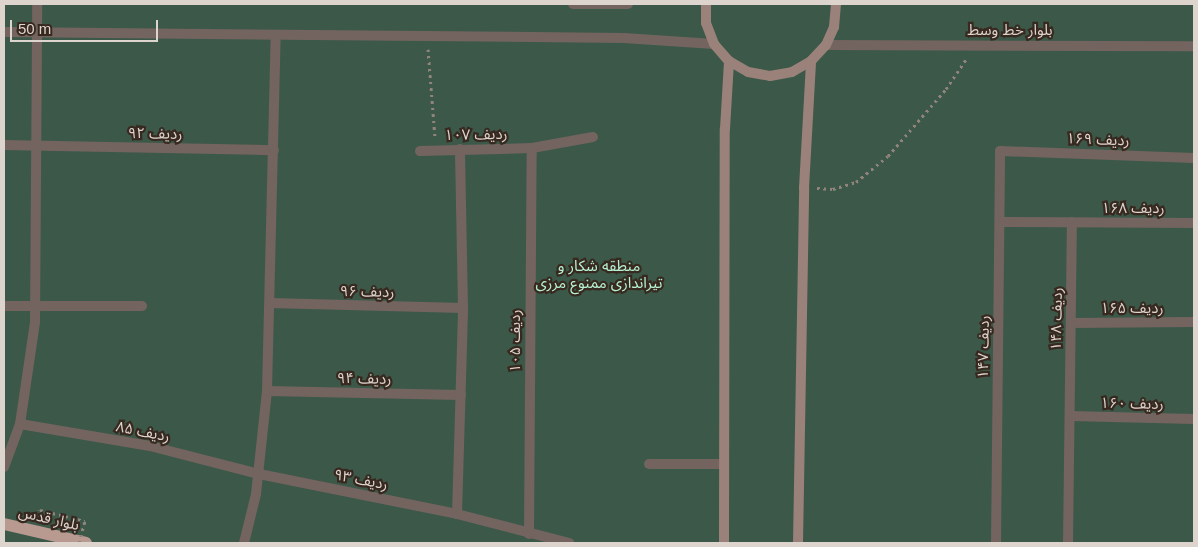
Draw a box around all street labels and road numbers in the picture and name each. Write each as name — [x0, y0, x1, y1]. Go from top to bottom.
street label: بلوار خط وسط — [967, 21, 1053, 39]
street label: ردیف ۹۲ — [128, 124, 182, 142]
street label: ردیف ۱۰۷ — [444, 124, 508, 144]
street label: ردیف ۱۶۹ — [1066, 129, 1130, 149]
street label: ردیف ۱۶۸ — [1101, 199, 1165, 217]
street label: ردیف ۹۶ — [340, 282, 394, 300]
street label: ردیف ۱۴۸ — [1046, 287, 1066, 351]
street label: ردیف ۱۶۵ — [1100, 299, 1164, 317]
street label: ردیف ۱۰۵ — [506, 309, 524, 373]
street label: ردیف ۱۴۷ — [973, 315, 993, 379]
street label: ردیف ۹۴ — [337, 369, 391, 387]
street label: ردیف ۱۶۰ — [1100, 393, 1164, 413]
street label: ردیف ۸۵ — [115, 417, 171, 445]
street label: ردیف ۹۳ — [333, 465, 389, 493]
street label: بلوار قدس — [17, 502, 81, 534]

